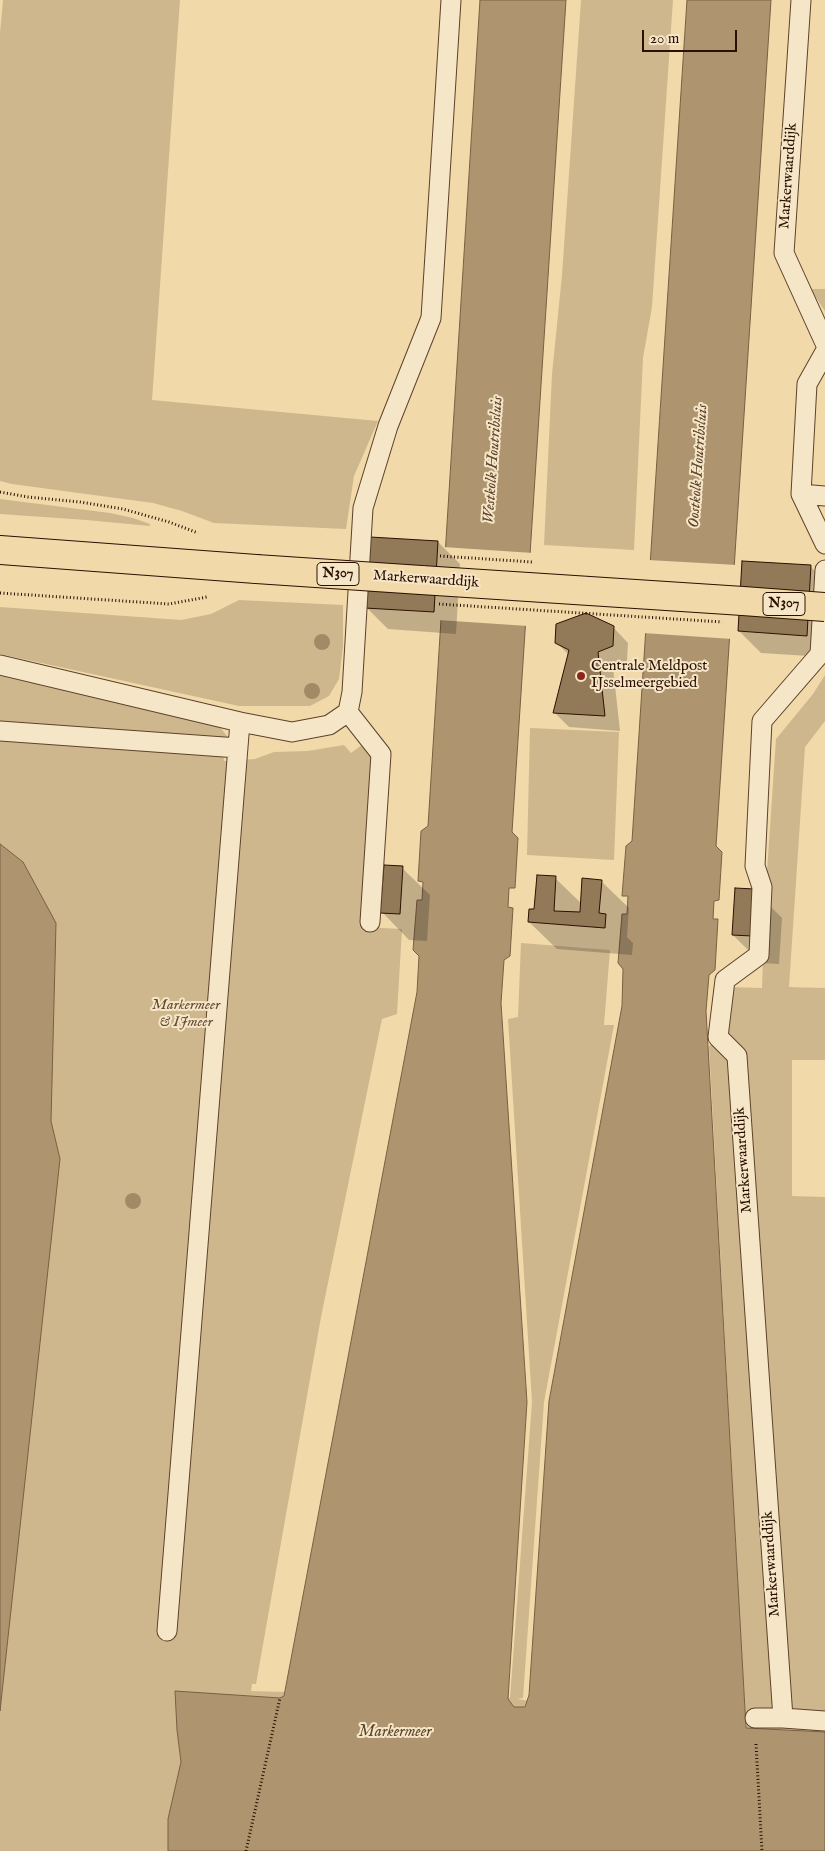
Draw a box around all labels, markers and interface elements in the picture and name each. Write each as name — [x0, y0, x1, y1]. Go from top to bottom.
scale bar — [645, 20, 740, 52]
text: 20 m — [650, 29, 679, 48]
street label: Markerwaarddijk — [776, 122, 802, 230]
water label: Westkolk Houtribsluis — [480, 396, 508, 524]
water label: Oostkolk Houtribsluis — [685, 404, 713, 528]
road number: N307 — [317, 562, 359, 586]
street label: Markerwaarddijk — [372, 567, 480, 593]
road number: N307 — [763, 592, 805, 616]
place label: Centrale Meldpost IJsselmeergebied — [591, 658, 707, 693]
marker: Centrale Meldpost IJsselmeergebied — [575, 670, 587, 682]
park label: Markermeer & IJmeer — [152, 997, 220, 1032]
street label: Markerwaarddijk — [731, 1106, 757, 1214]
street label: Markerwaarddijk — [759, 1510, 785, 1618]
water label: Markermeer — [359, 1723, 431, 1743]

